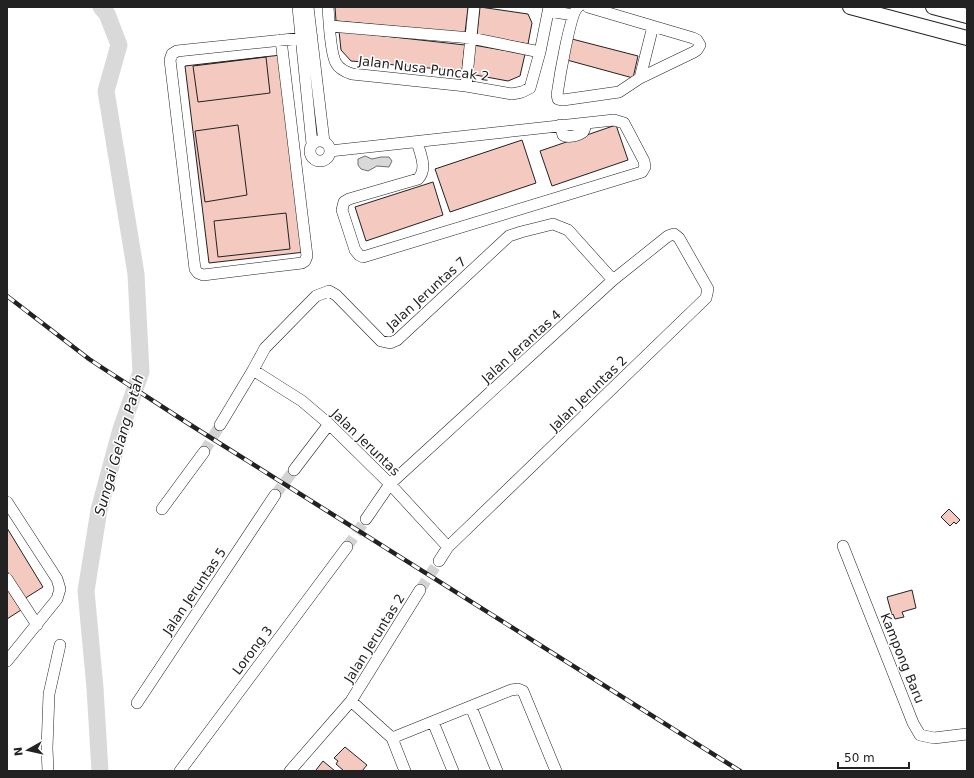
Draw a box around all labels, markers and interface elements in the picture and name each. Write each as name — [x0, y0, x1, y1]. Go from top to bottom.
street label: Jalan Nusa Puncak 2 — [357, 53, 490, 84]
street label: Jalan Jeruntas 7 — [383, 254, 469, 334]
street label: Jalan Jerantas 4 — [478, 307, 564, 387]
street label: Jalan Jeruntas 2 — [546, 353, 630, 435]
water label: Sungai Gelang Patah — [91, 372, 147, 518]
street label: Jalan Jeruntas — [328, 405, 403, 479]
street label: Jalan Jeruntas 5 — [159, 545, 229, 638]
street label: Jalan Jeruntas 2 — [341, 591, 408, 686]
street label: Kampong Baru — [878, 611, 928, 706]
street label: Lorong 3 — [229, 623, 276, 678]
north arrow — [8, 730, 48, 770]
scale bar — [838, 744, 909, 770]
text: N — [12, 746, 26, 757]
text: 50 m — [844, 751, 875, 765]

